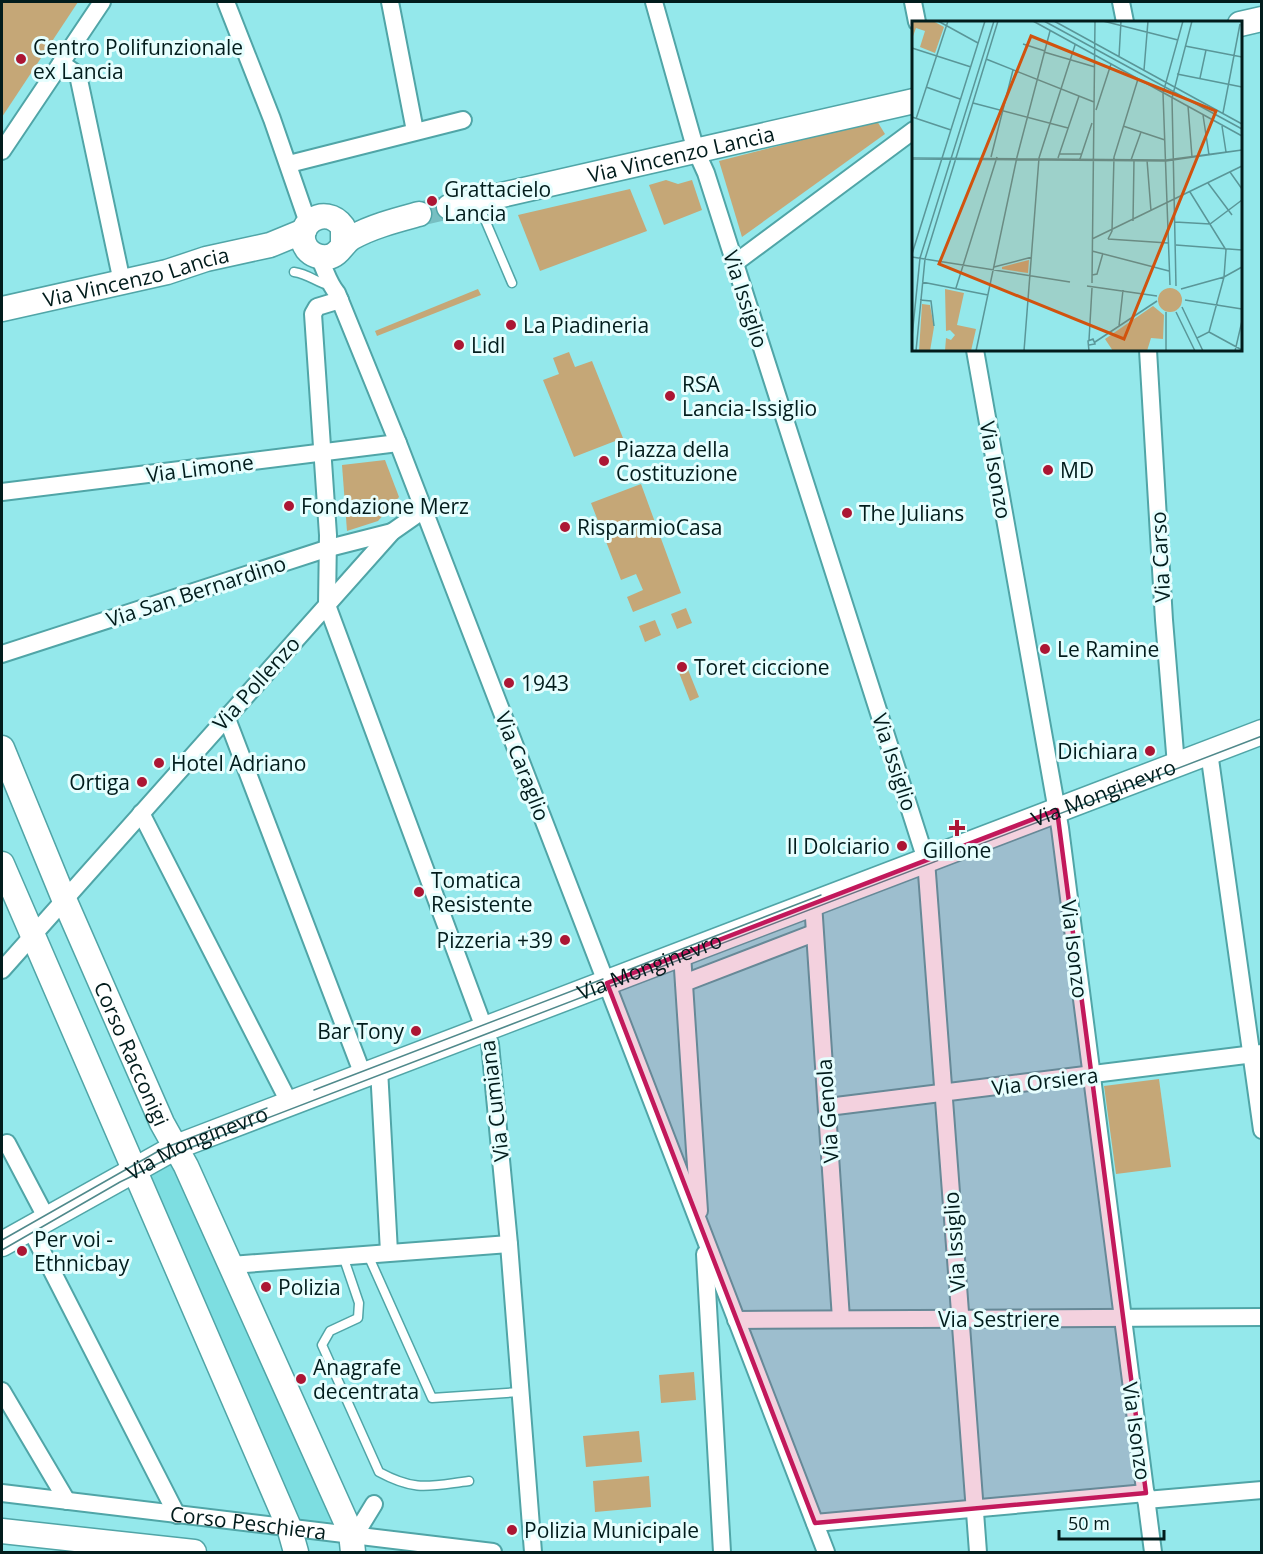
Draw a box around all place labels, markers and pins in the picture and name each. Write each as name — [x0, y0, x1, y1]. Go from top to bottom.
place label: Centro Polifunzionale ex Lancia — [33, 33, 243, 85]
marker: Centro Polifunzionale ex Lancia — [14, 52, 28, 66]
place label: Grattacielo Lancia — [444, 175, 551, 227]
marker: Grattacielo Lancia — [425, 194, 439, 208]
place label: La Piadineria — [523, 311, 649, 339]
marker: La Piadineria — [504, 318, 518, 332]
place label: Lidl — [471, 331, 505, 359]
marker: Lidl — [452, 338, 466, 352]
place label: RSA Lancia-Issiglio — [682, 370, 817, 422]
marker: RSA Lancia-Issiglio — [663, 389, 677, 403]
place label: Piazza della Costituzione — [616, 435, 737, 487]
marker: Piazza della Costituzione — [597, 454, 611, 468]
place label: MD — [1060, 456, 1094, 484]
marker: MD — [1041, 463, 1055, 477]
place label: Fondazione Merz — [301, 492, 469, 520]
marker: Fondazione Merz — [282, 499, 296, 513]
place label: The Julians — [859, 499, 964, 527]
marker: The Julians — [840, 506, 854, 520]
place label: RisparmioCasa — [577, 513, 722, 541]
marker: RisparmioCasa — [558, 520, 572, 534]
place label: Le Ramine — [1057, 635, 1159, 663]
marker: Le Ramine — [1038, 642, 1052, 656]
place label: Toret ciccione — [694, 653, 830, 681]
marker: Toret ciccione — [675, 660, 689, 674]
place label: 1943 — [521, 669, 569, 697]
marker: 1943 — [502, 676, 516, 690]
place label: Dichiara — [1057, 737, 1138, 765]
marker: Dichiara — [1143, 744, 1157, 758]
place label: Hotel Adriano — [171, 749, 306, 777]
marker: Hotel Adriano — [152, 756, 166, 770]
place label: Ortiga — [69, 768, 130, 796]
marker: Ortiga — [135, 775, 149, 789]
marker: Gillone — [950, 821, 964, 835]
place label: Il Dolciario — [787, 832, 890, 860]
place label: Gillone — [923, 836, 991, 864]
marker: Il Dolciario — [895, 839, 909, 853]
place label: Tomatica Resistente — [431, 866, 533, 918]
marker: Tomatica Resistente — [412, 885, 426, 899]
place label: Pizzeria +39 — [437, 926, 553, 954]
marker: Pizzeria +39 — [558, 933, 572, 947]
place label: Bar Tony — [317, 1017, 404, 1045]
marker: Bar Tony — [409, 1024, 423, 1038]
place label: Per voi - Ethnicbay — [34, 1225, 130, 1277]
marker: Per voi - Ethnicbay — [15, 1244, 29, 1258]
place label: Polizia — [278, 1273, 341, 1301]
marker: Polizia — [259, 1280, 273, 1294]
place label: Anagrafe decentrata — [313, 1353, 419, 1405]
marker: Anagrafe decentrata — [294, 1372, 308, 1386]
place label: Polizia Municipale — [524, 1516, 699, 1544]
marker: Polizia Municipale — [505, 1523, 519, 1537]

